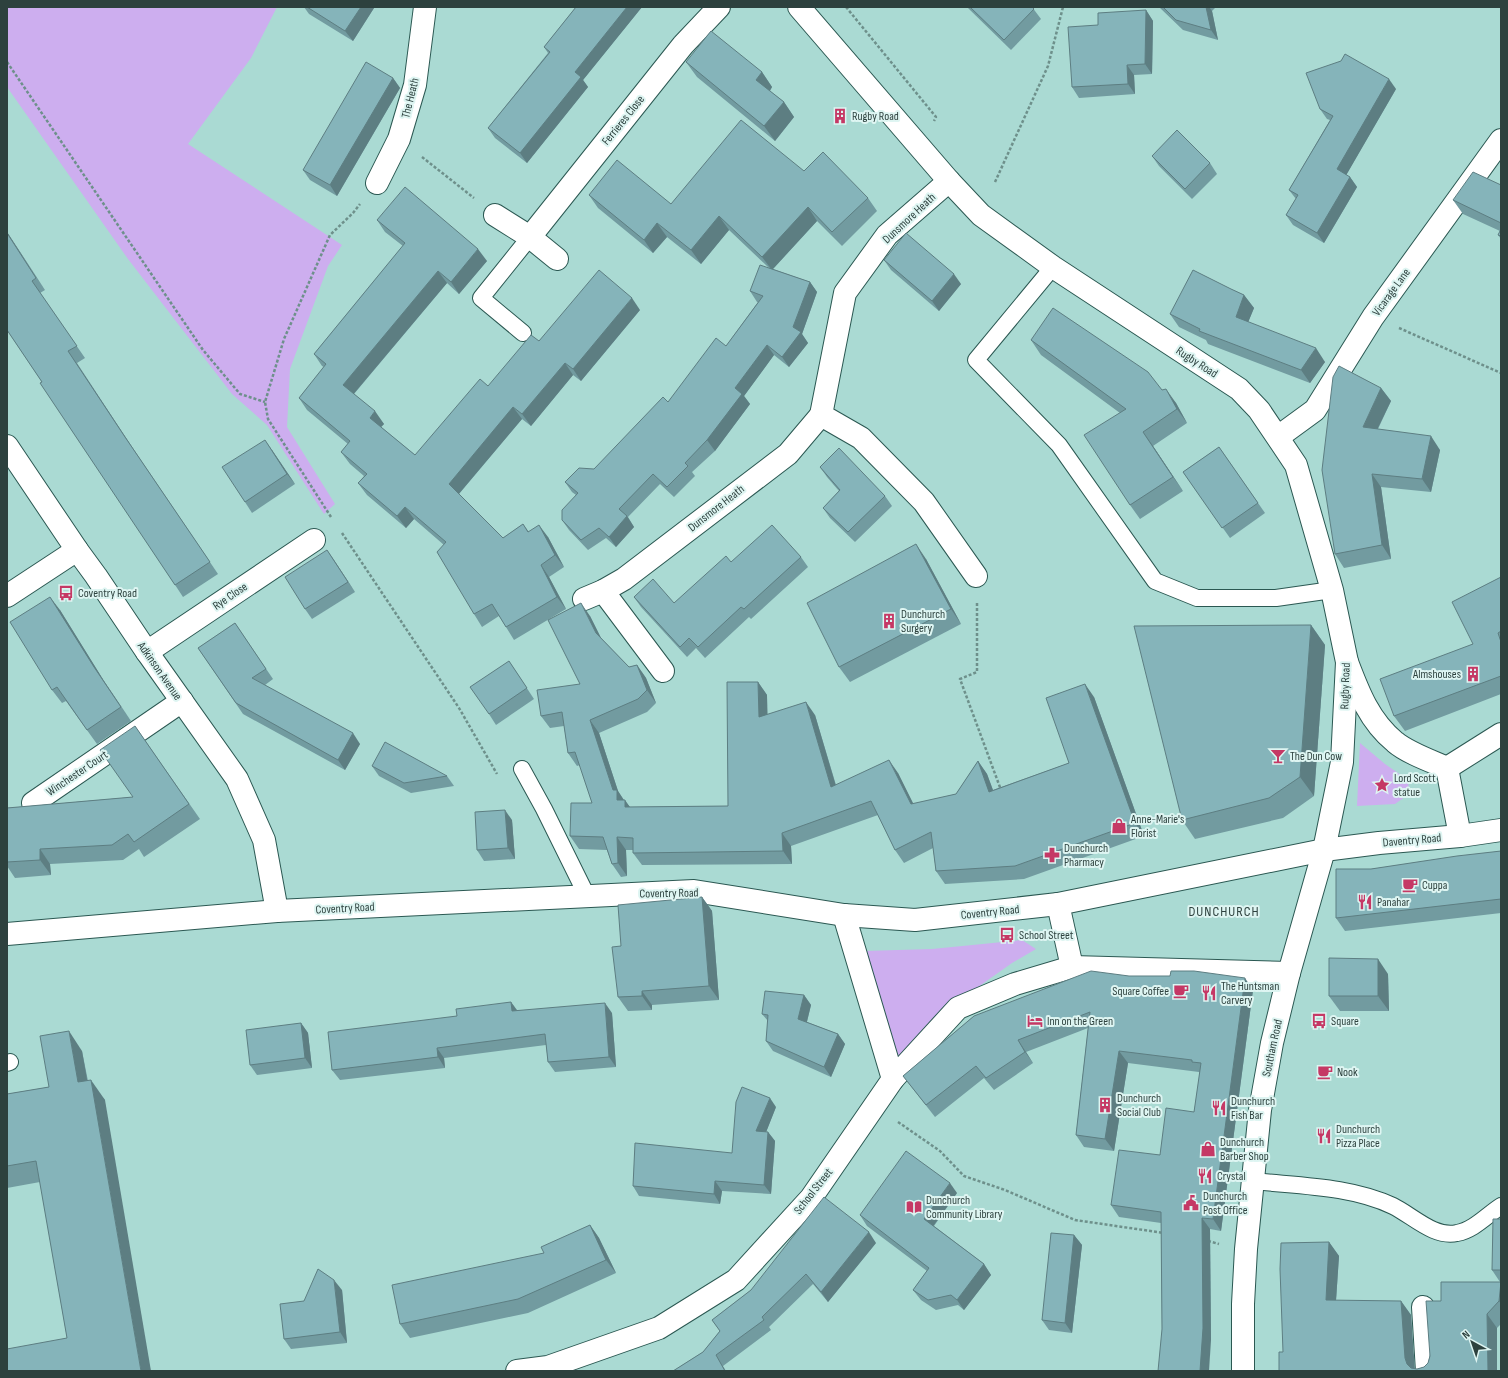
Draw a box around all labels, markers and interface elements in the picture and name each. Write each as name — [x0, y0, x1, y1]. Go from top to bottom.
street label: The Heath — [398, 76, 423, 120]
street label: Ferrieres Close — [599, 92, 648, 148]
building icon: Rugby Road — [831, 107, 849, 125]
place label: Rugby Road — [852, 109, 899, 124]
street label: Dunsmore Heath — [880, 190, 939, 247]
street label: Vicarage Lane — [1369, 265, 1414, 319]
street label: Rugby Road — [1173, 343, 1220, 381]
street label: Dunsmore Heath — [685, 482, 747, 535]
street label: Rye Close — [210, 579, 251, 613]
bus stop icon: Coventry Road — [57, 584, 75, 602]
place label: Coventry Road — [78, 586, 137, 601]
place label: Dunchurch Surgery — [901, 607, 945, 636]
building icon: Dunchurch Surgery — [880, 612, 898, 630]
street label: Adkinson Avenue — [133, 638, 185, 703]
street label: Rugby Road — [1337, 662, 1354, 710]
building icon: Almshouses — [1464, 665, 1482, 683]
place label: Almshouses — [1412, 667, 1461, 682]
street label: Winchester Court — [44, 747, 111, 799]
bar icon: The Dun Cow — [1269, 747, 1287, 765]
place label: The Dun Cow — [1290, 749, 1342, 764]
place label: Lord Scott statue — [1394, 771, 1436, 800]
place icon: Lord Scott statue — [1373, 776, 1391, 794]
place label: Anne-Marie's Florist — [1130, 812, 1184, 841]
shop icon: Anne-Marie's Florist — [1110, 817, 1128, 835]
street label: Daventry Road — [1382, 830, 1442, 851]
place label: Dunchurch Pharmacy — [1064, 841, 1108, 870]
pharmacy icon: Dunchurch Pharmacy — [1043, 846, 1061, 864]
cafe icon: Cuppa — [1401, 876, 1419, 894]
place label: Cuppa — [1422, 878, 1448, 893]
street label: Coventry Road — [639, 885, 699, 902]
restaurant icon: Panahar — [1356, 893, 1374, 911]
place label: Panahar — [1377, 895, 1410, 910]
street label: Coventry Road — [315, 899, 375, 918]
street label: Coventry Road — [960, 902, 1020, 923]
district label: DUNCHURCH — [1188, 903, 1260, 920]
bus stop icon: School Street — [998, 926, 1016, 944]
place label: School Street — [1019, 928, 1074, 943]
place label: The Huntsman Carvery — [1221, 979, 1279, 1008]
cafe icon: Square Coffee — [1172, 982, 1190, 1000]
place label: Square Coffee — [1112, 984, 1169, 999]
restaurant icon: The Huntsman Carvery — [1200, 984, 1218, 1002]
hotel icon: Inn on the Green — [1026, 1012, 1044, 1030]
bus stop icon: Square — [1310, 1012, 1328, 1030]
place label: Inn on the Green — [1047, 1014, 1113, 1029]
place label: Square — [1331, 1014, 1359, 1029]
street label: Southam Road — [1259, 1018, 1286, 1078]
cafe icon: Nook — [1316, 1063, 1334, 1081]
place label: Nook — [1337, 1065, 1358, 1080]
place label: Dunchurch Social Club — [1117, 1091, 1161, 1120]
place label: Dunchurch Fish Bar — [1231, 1094, 1275, 1123]
building icon: Dunchurch Social Club — [1096, 1096, 1114, 1114]
restaurant icon: Dunchurch Fish Bar — [1210, 1099, 1228, 1117]
place label: Dunchurch Pizza Place — [1336, 1122, 1380, 1151]
restaurant icon: Dunchurch Pizza Place — [1315, 1127, 1333, 1145]
place label: Dunchurch Barber Shop — [1220, 1135, 1269, 1164]
shop icon: Dunchurch Barber Shop — [1199, 1140, 1217, 1158]
street label: School Street — [791, 1165, 836, 1217]
restaurant icon: Crystal — [1196, 1167, 1214, 1185]
place label: Crystal — [1217, 1169, 1246, 1184]
place label: Dunchurch Post Office — [1203, 1189, 1248, 1218]
place label: Dunchurch Community Library — [926, 1193, 1003, 1222]
public building icon: Dunchurch Post Office — [1182, 1194, 1200, 1212]
library icon: Dunchurch Community Library — [905, 1198, 923, 1216]
north arrow — [1452, 1322, 1492, 1362]
text: N — [1459, 1328, 1472, 1342]

